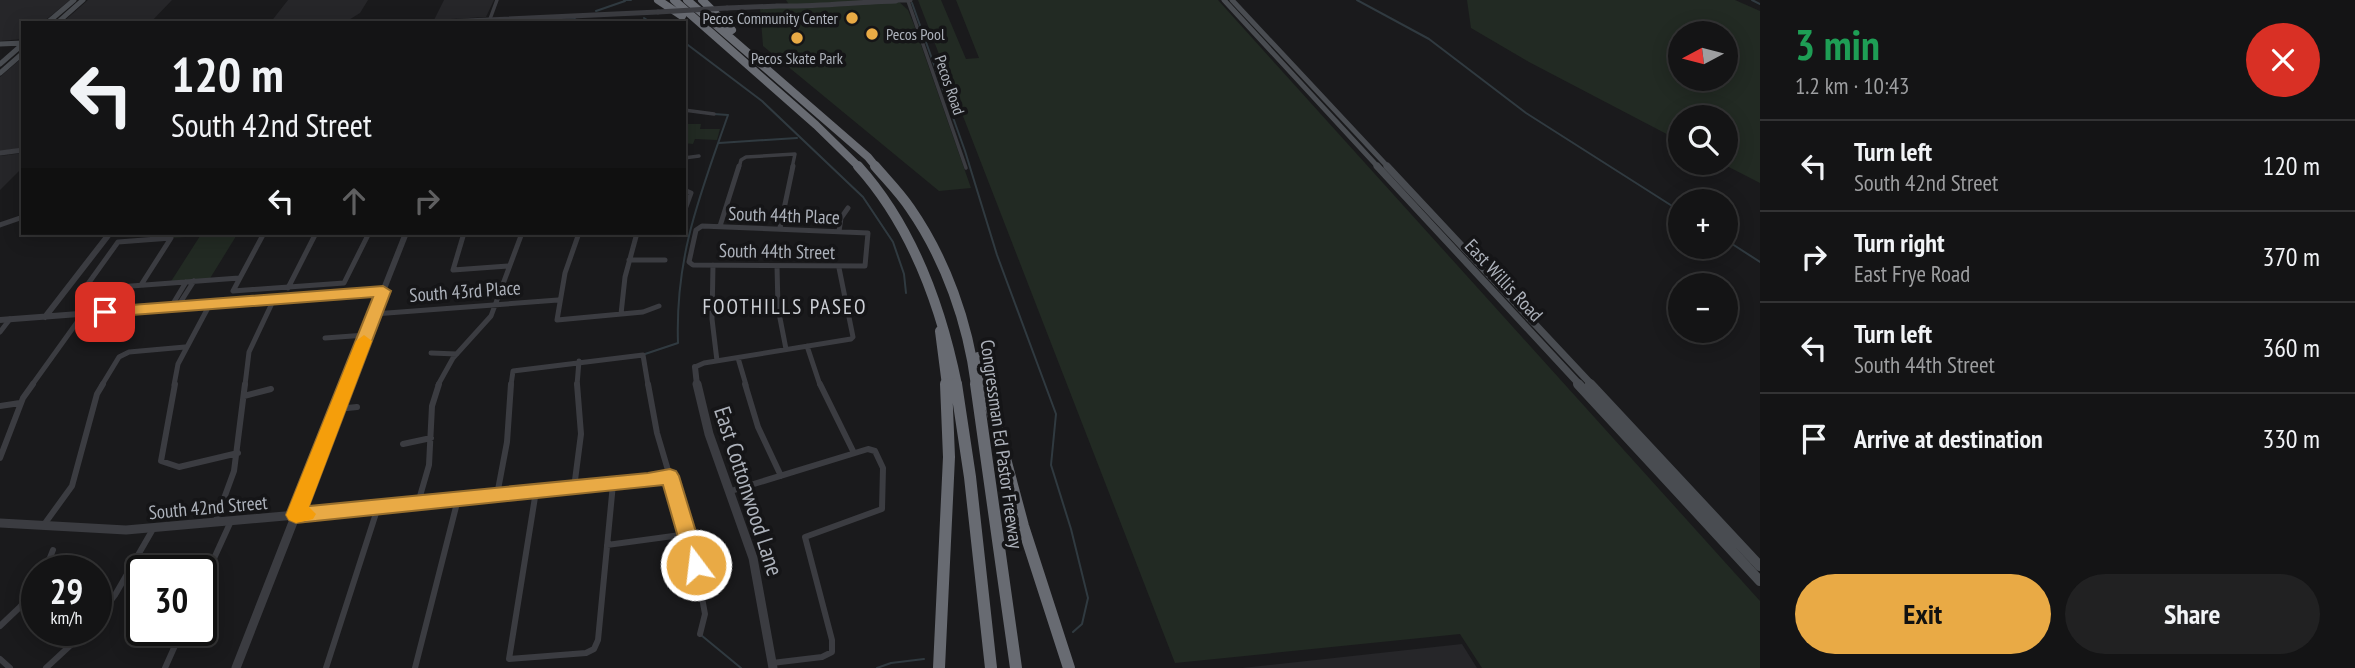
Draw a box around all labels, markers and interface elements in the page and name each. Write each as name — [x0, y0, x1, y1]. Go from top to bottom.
place label: Pecos Community Center — [703, 8, 839, 28]
marker: Pecos Community Center — [844, 10, 860, 26]
text: 3 min — [1795, 17, 1880, 72]
north arrow — [1668, 21, 1738, 91]
map controls — [1668, 21, 1738, 343]
button: close — [2246, 23, 2320, 97]
place label: Pecos Pool — [886, 24, 945, 44]
marker: Pecos Pool — [864, 26, 880, 42]
marker: Pecos Skate Park — [789, 30, 805, 46]
text: 120 m — [171, 42, 284, 106]
place label: Pecos Skate Park — [751, 48, 844, 68]
icon: left — [56, 49, 147, 140]
street label: Pecos Road — [931, 53, 970, 117]
text: 1.2 km · 10:43 — [1795, 71, 1909, 100]
text: South 42nd Street — [171, 104, 372, 146]
button: search — [1668, 105, 1738, 175]
text: Turn left — [1854, 135, 1932, 168]
icon: left — [1795, 147, 1833, 185]
text: 120 m — [2262, 149, 2320, 182]
text: South 42nd Street — [1854, 168, 1998, 197]
icon: left — [262, 182, 300, 220]
icon: ahead — [335, 182, 373, 220]
icon: right — [408, 182, 446, 220]
button: + — [1668, 189, 1738, 259]
street label: South 44th Place — [728, 201, 840, 229]
text: Turn right — [1854, 226, 1945, 259]
street label: East Willis Road — [1460, 234, 1548, 326]
street label: South 44th Street — [719, 238, 836, 264]
icon: right — [1795, 238, 1833, 276]
text: 370 m — [2262, 240, 2320, 273]
text: East Frye Road — [1854, 259, 1970, 288]
button: − — [1668, 273, 1738, 343]
street label: South 43rd Place — [408, 275, 522, 307]
pin — [75, 282, 135, 342]
icon: arrive — [86, 293, 124, 331]
district label: FOOTHILLS PASEO — [702, 293, 868, 320]
text: Turn left — [1854, 317, 1932, 350]
icon: left — [1795, 329, 1833, 367]
text: 360 m — [2262, 331, 2320, 364]
street label: Congressman Ed Pastor Freeway — [975, 338, 1029, 551]
text: South 44th Street — [1854, 350, 1995, 379]
street label: East Cottonwood Lane — [708, 403, 790, 579]
icon: arrive — [1795, 420, 1833, 458]
text: Arrive at destination — [1854, 422, 2043, 455]
text: 330 m — [2262, 422, 2320, 455]
street label: South 42nd Street — [148, 490, 269, 524]
position arrow — [659, 528, 733, 602]
speed limit sign: 30 — [126, 555, 217, 646]
text: 29 — [50, 568, 83, 614]
button: Exit — [1795, 574, 2051, 654]
button: Share — [2065, 574, 2320, 654]
text: km/h — [51, 606, 82, 629]

